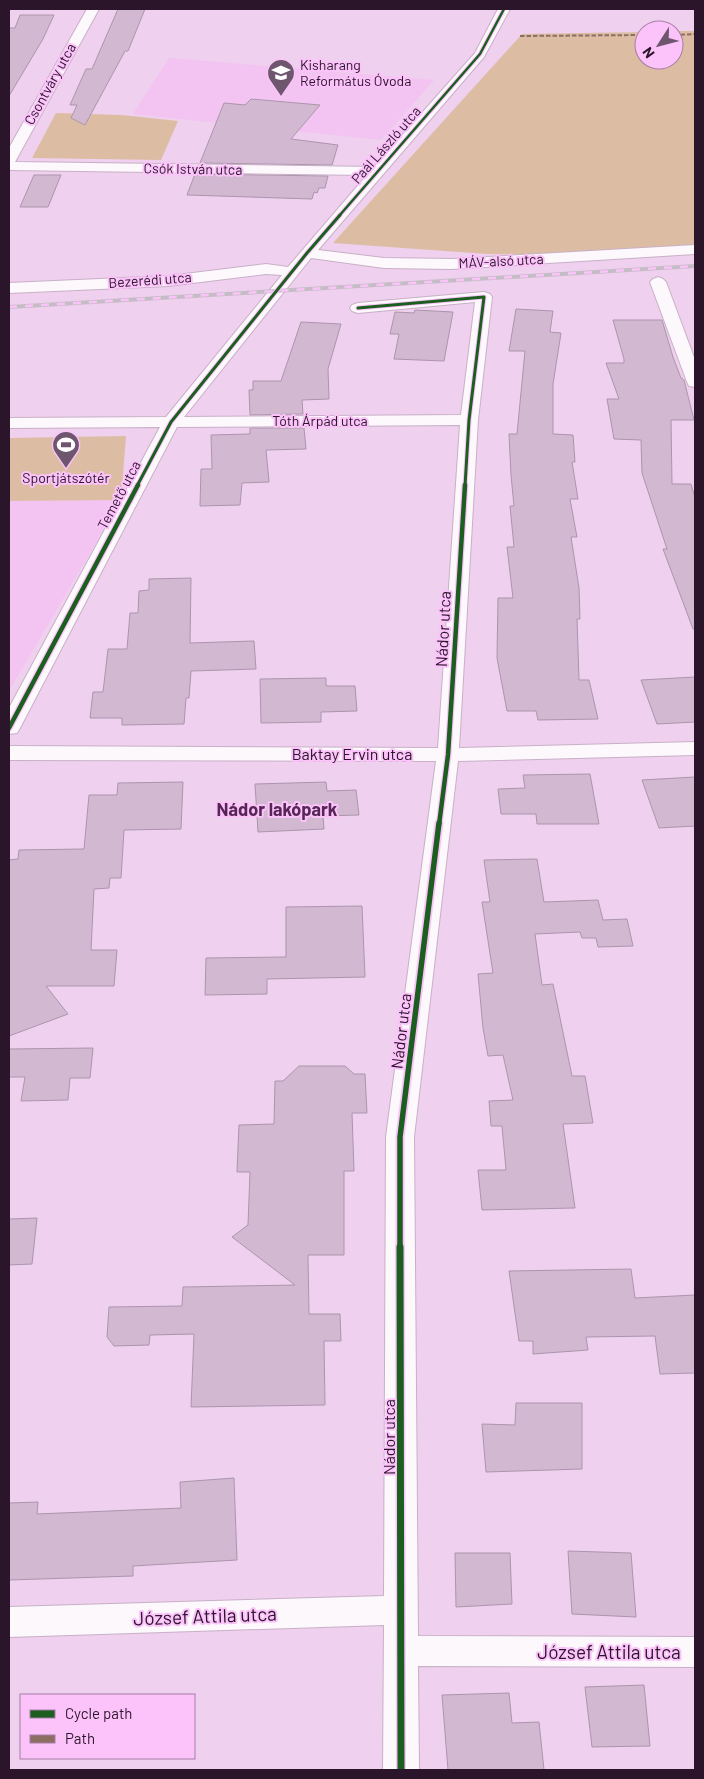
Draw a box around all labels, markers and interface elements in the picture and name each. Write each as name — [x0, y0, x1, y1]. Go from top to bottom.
north arrow — [634, 20, 684, 70]
street label: Csontváry utca — [20, 40, 79, 128]
text: N — [638, 44, 658, 62]
place label: Kisharang Református Óvoda — [300, 56, 411, 89]
school or university icon: Kisharang Református Óvoda — [266, 58, 296, 97]
street label: Paál László utca — [347, 103, 424, 187]
street label: Csók István utca — [143, 159, 243, 178]
street label: MÁV-alsó utca — [458, 250, 544, 271]
street label: Bezerédi utca — [108, 268, 192, 291]
street label: Tóth Árpád utca — [272, 412, 368, 429]
sports icon: Sportjátszótér — [51, 430, 81, 469]
street label: Temető utca — [93, 458, 144, 532]
place label: Sportjátszótér — [22, 469, 110, 486]
street label: Nádor utca — [431, 591, 454, 667]
street label: Baktay Ervin utca — [292, 744, 412, 763]
district label: Nádor lakópark — [217, 798, 338, 820]
street label: Nádor utca — [386, 992, 415, 1070]
street label: Nádor utca — [379, 1399, 398, 1475]
street label: József Attila utca — [133, 1602, 277, 1629]
street label: József Attila utca — [537, 1640, 681, 1663]
legend — [20, 1694, 195, 1759]
text: Cycle path — [65, 1704, 132, 1722]
text: Path — [65, 1729, 95, 1747]

